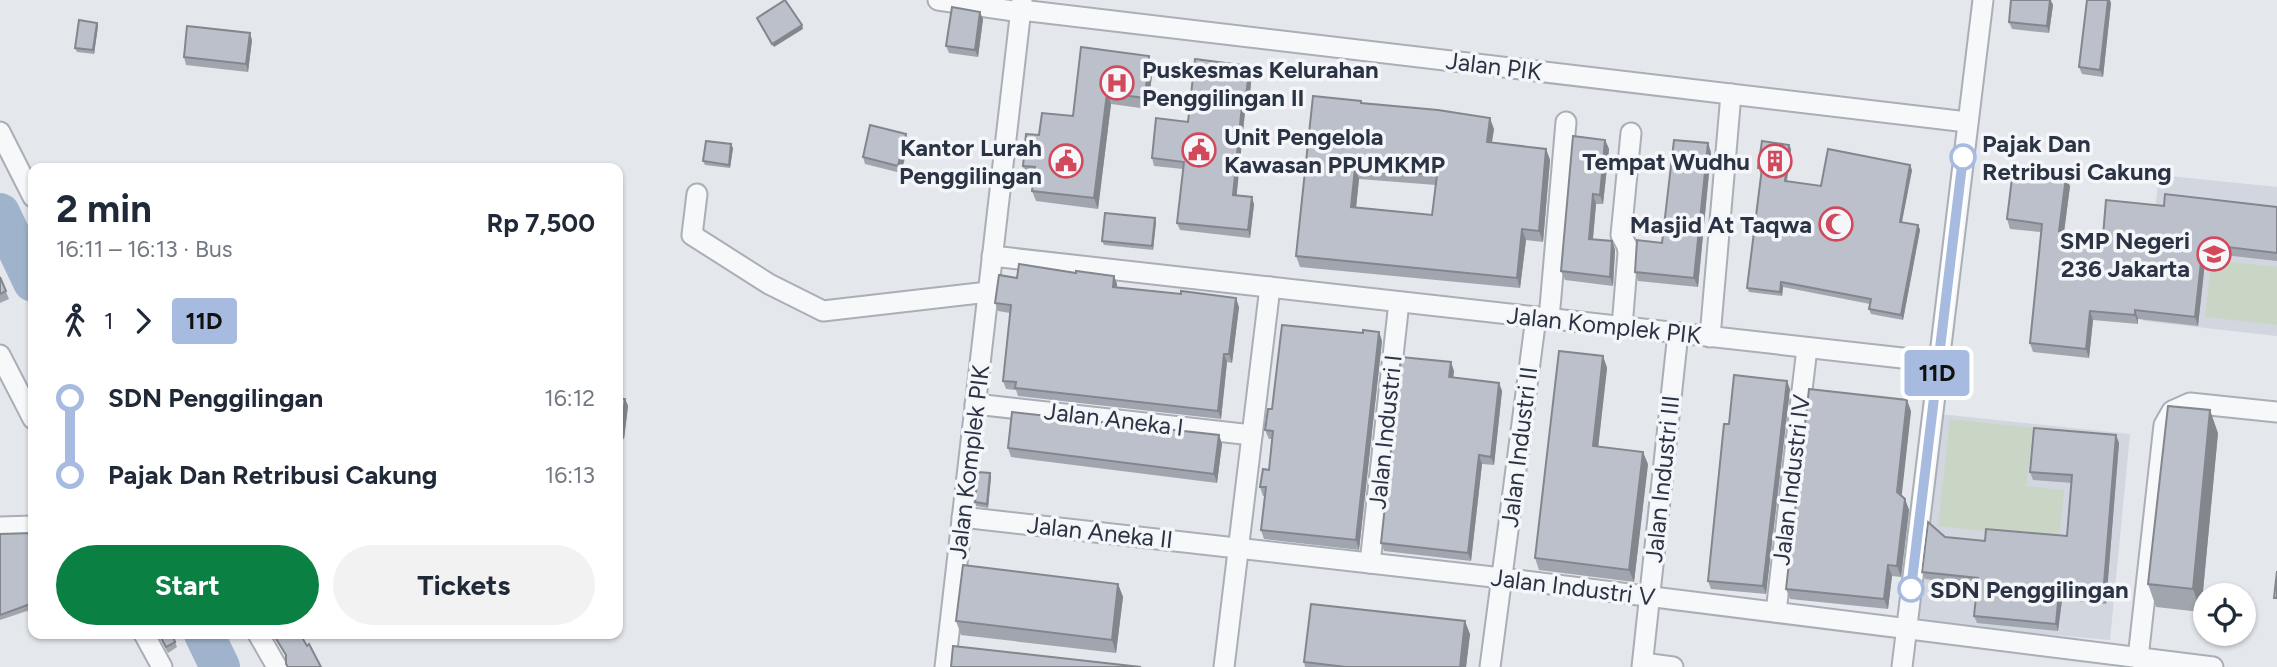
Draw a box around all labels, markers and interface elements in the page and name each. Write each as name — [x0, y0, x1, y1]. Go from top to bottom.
street label: Jalan PIK — [1444, 46, 1544, 86]
place label: Puskesmas Kelurahan Penggilingan II — [1142, 55, 1379, 112]
hospital icon: Puskesmas Kelurahan Penggilingan II — [1098, 64, 1136, 102]
place label: Unit Pengelola Kawasan PPUMKMP — [1224, 122, 1445, 179]
place label: Pajak Dan Retribusi Cakung — [1982, 129, 2172, 186]
public building icon: Unit Pengelola Kawasan PPUMKMP — [1180, 131, 1218, 169]
place label: Kantor Lurah Penggilingan — [899, 133, 1042, 190]
public building icon: Kantor Lurah Penggilingan — [1047, 142, 1085, 180]
building icon: Tempat Wudhu — [1756, 142, 1794, 180]
marker: Pajak Dan Retribusi Cakung — [1950, 144, 1976, 170]
place label: Tempat Wudhu — [1582, 147, 1750, 176]
text: 2 min — [56, 186, 152, 232]
mosque icon: Masjid At Taqwa — [1817, 205, 1855, 243]
text: Rp 7,500 — [486, 207, 595, 239]
place label: Masjid At Taqwa — [1630, 210, 1812, 239]
place label: SMP Negeri 236 Jakarta — [2060, 226, 2190, 283]
text: 16:11 – 16:13 · Bus — [56, 235, 233, 263]
school or university icon: SMP Negeri 236 Jakarta — [2195, 235, 2233, 273]
street label: Jalan Komplek PIK — [1505, 300, 1703, 350]
icon: walk — [56, 302, 94, 340]
icon: forward — [124, 302, 162, 340]
text: 11D — [186, 306, 223, 335]
text: 1 — [104, 307, 114, 335]
line badge: 11D — [1897, 350, 1977, 396]
street label: Jalan Industri I — [1362, 353, 1408, 511]
text: 11D — [1918, 358, 1956, 387]
street label: Jalan Komplek PIK — [943, 363, 995, 561]
street label: Jalan Industri II — [1495, 365, 1543, 529]
text: SDN Penggilingan — [108, 382, 323, 414]
text: 16:12 — [544, 384, 595, 412]
street label: Jalan Industri IV — [1766, 393, 1816, 567]
street label: Jalan Industri III — [1639, 394, 1685, 564]
street label: Jalan Aneka I — [1043, 396, 1185, 442]
text: Pajak Dan Retribusi Cakung — [108, 459, 437, 491]
text: 16:13 — [545, 461, 595, 489]
street label: Jalan Aneka II — [1026, 510, 1174, 554]
button: Start — [56, 545, 319, 625]
button: Tickets — [333, 545, 595, 625]
street label: Jalan Industri V — [1489, 563, 1657, 612]
place label: SDN Penggilingan — [1930, 575, 2129, 604]
marker: SDN Penggilingan — [1898, 576, 1924, 602]
map controls — [2193, 583, 2256, 646]
button: locate — [2193, 583, 2256, 646]

